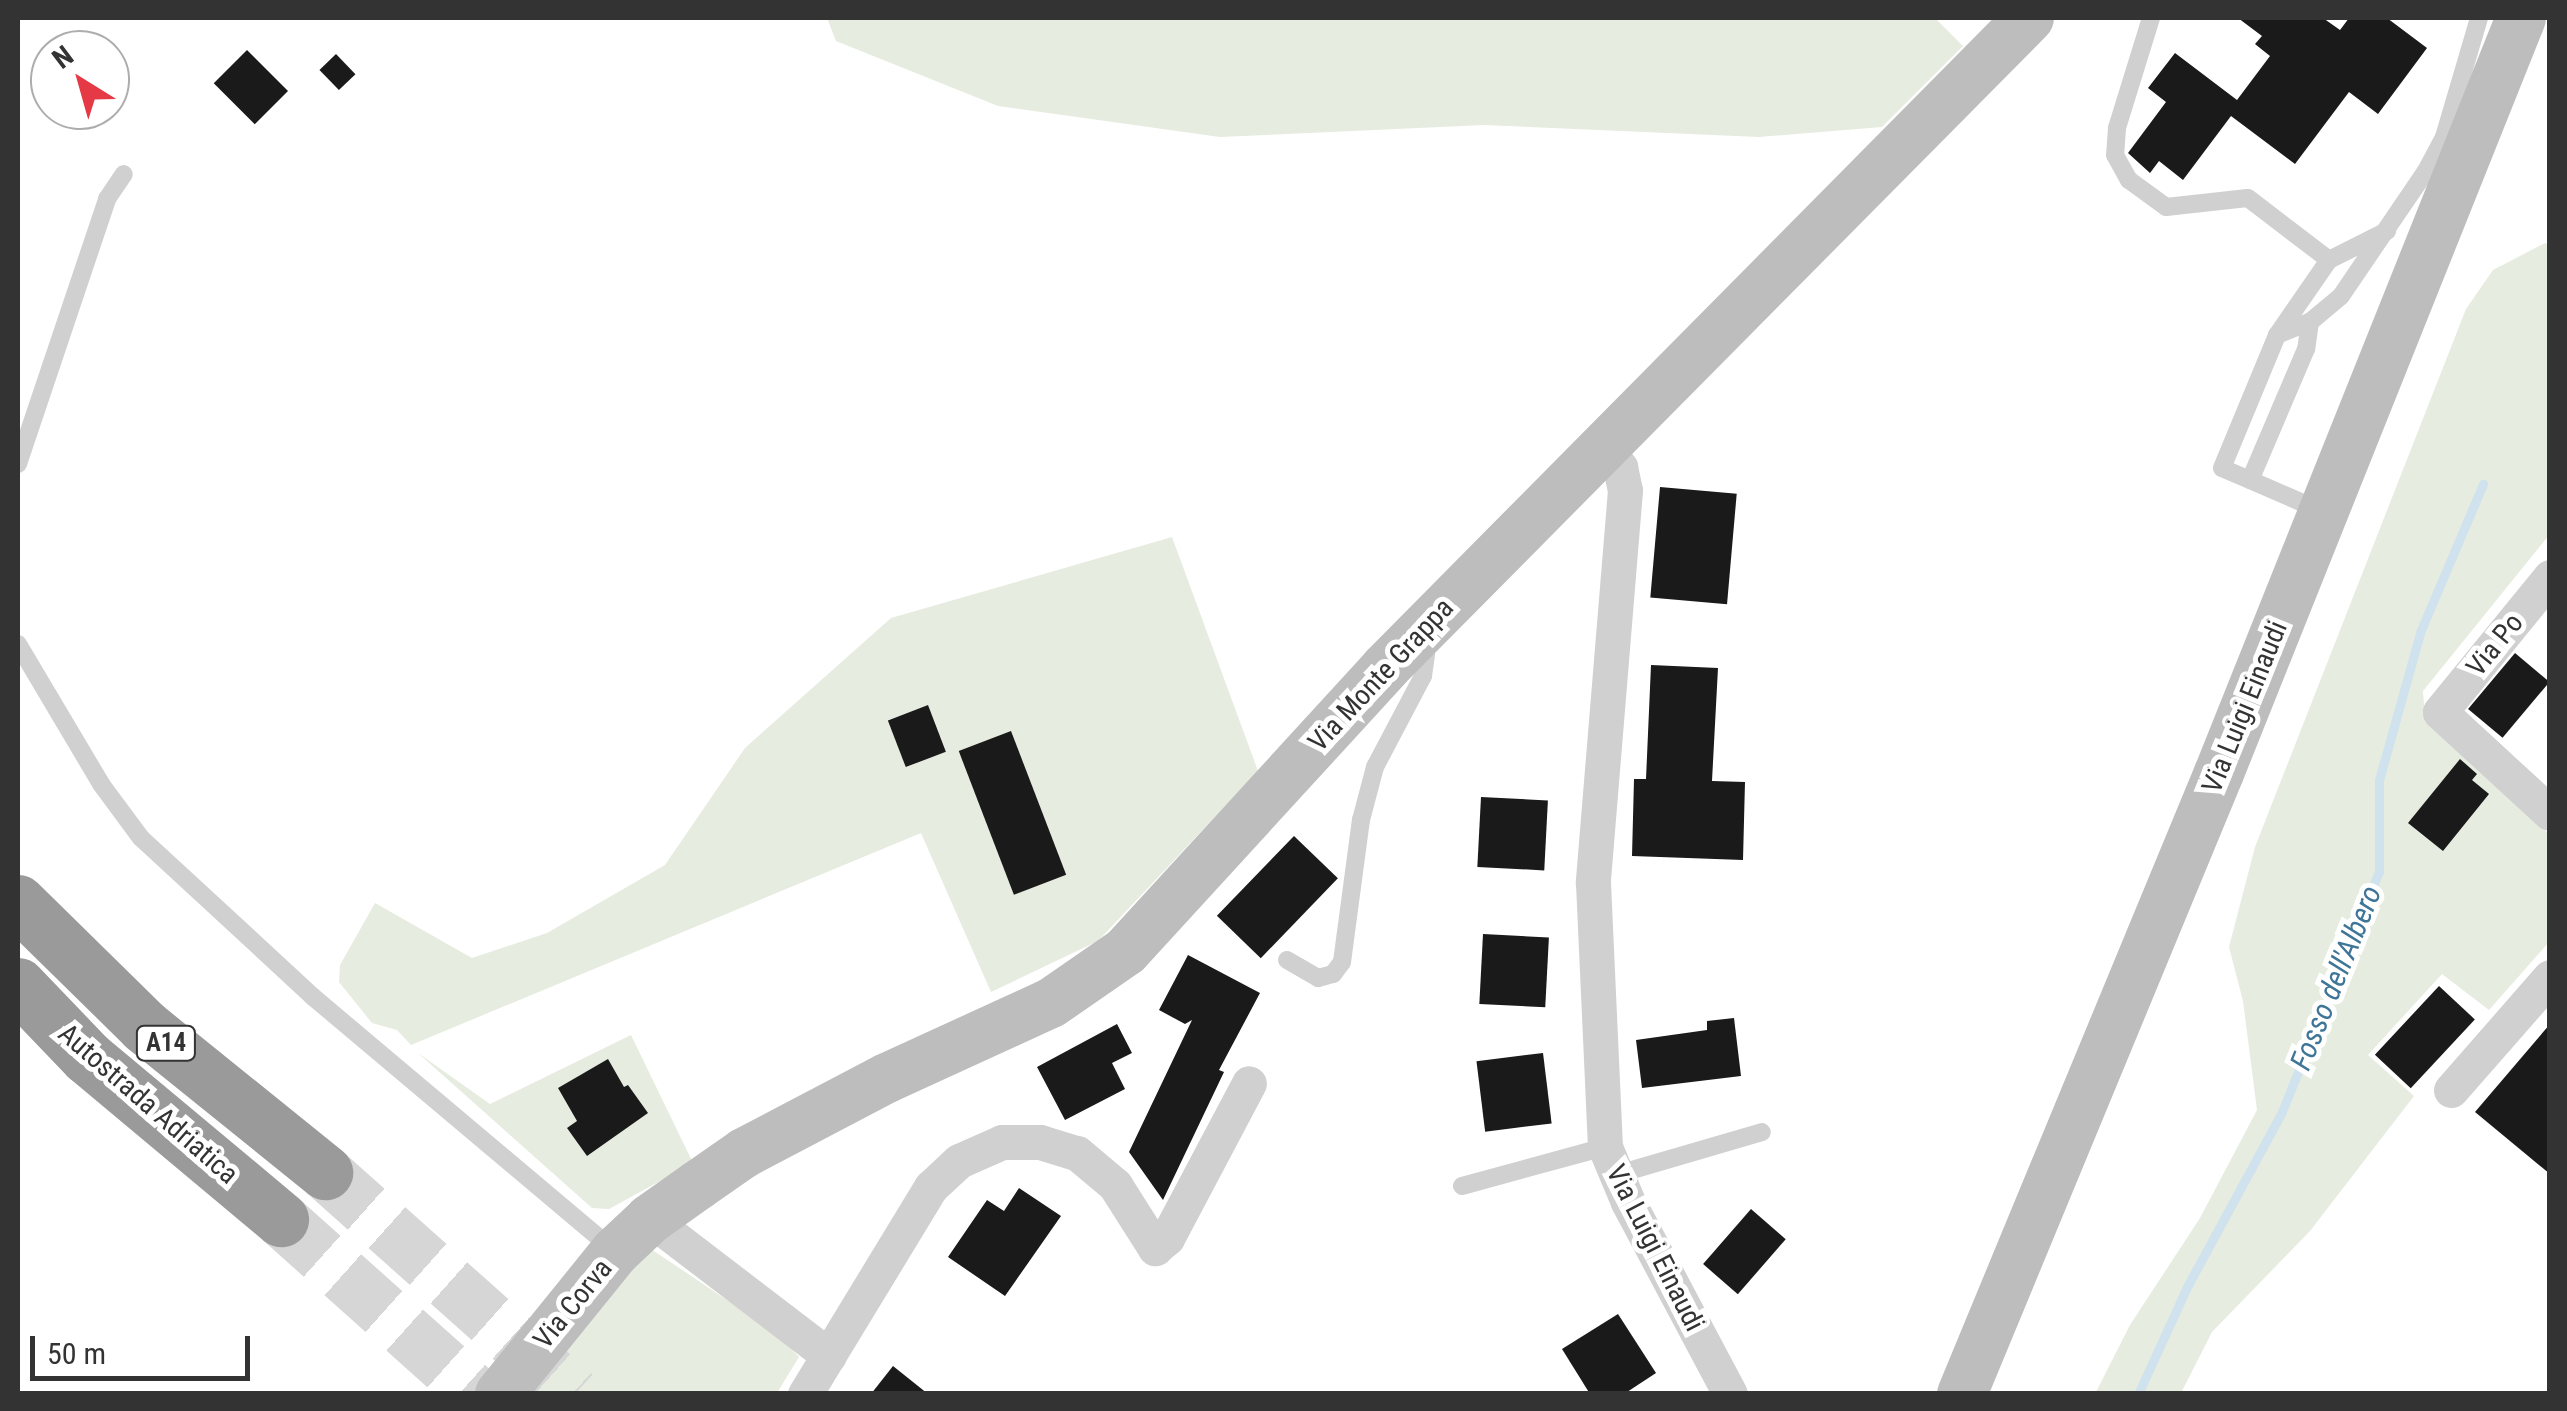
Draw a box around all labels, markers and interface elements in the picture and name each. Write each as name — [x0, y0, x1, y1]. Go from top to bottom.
north arrow — [30, 30, 130, 130]
text: N — [46, 39, 80, 76]
street label: Via Monte Grappa — [1301, 591, 1461, 759]
street label: Via Po — [2459, 607, 2531, 683]
street label: Via Luigi Einaudi — [2195, 616, 2295, 798]
water label: Fosso dell'Albero — [2283, 881, 2389, 1075]
street label: Autostrada Adriatica — [51, 1017, 245, 1191]
road number: A14 — [134, 1023, 198, 1063]
street label: Via Luigi Einaudi — [1599, 1159, 1711, 1337]
street label: Via Corva — [527, 1252, 619, 1356]
scale bar — [35, 1316, 255, 1378]
text: 50 m — [47, 1336, 106, 1371]

